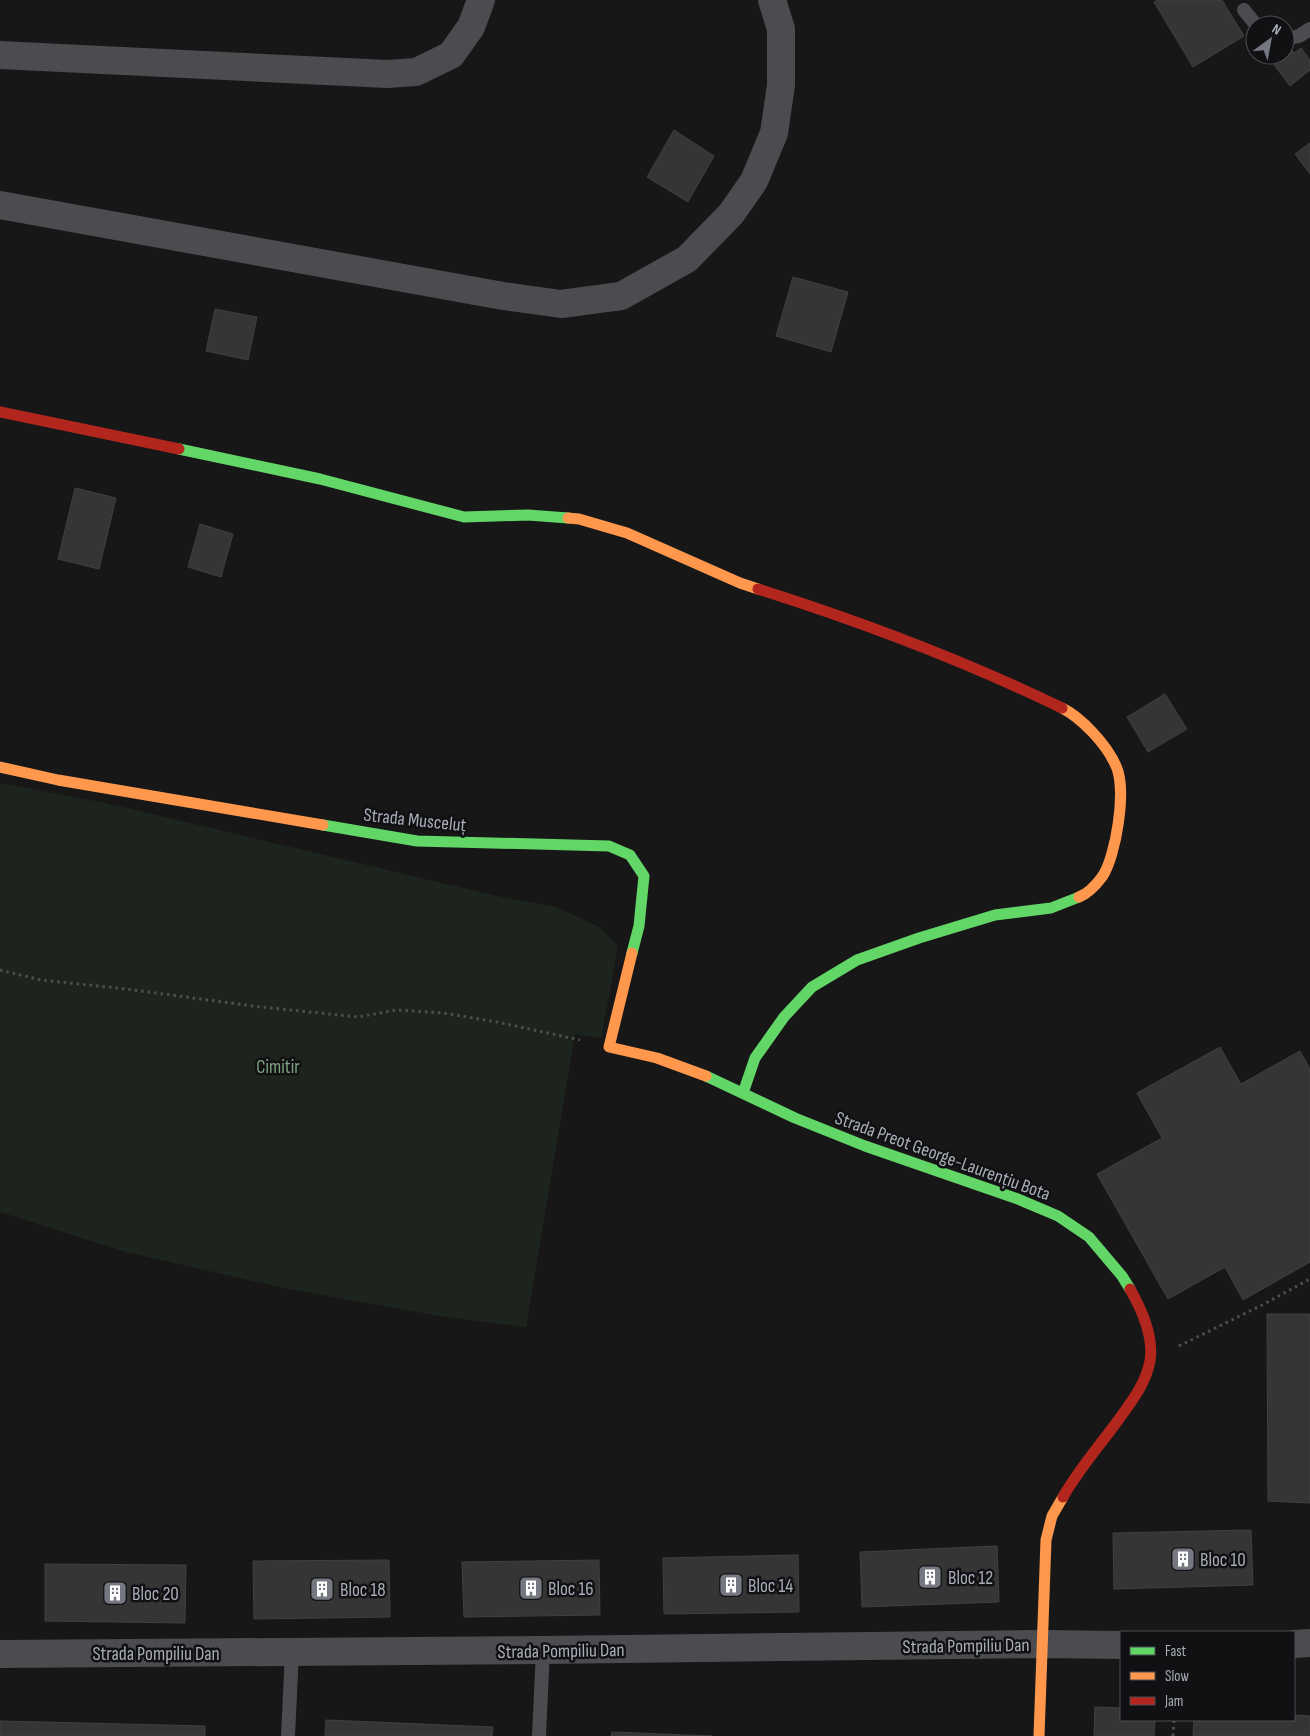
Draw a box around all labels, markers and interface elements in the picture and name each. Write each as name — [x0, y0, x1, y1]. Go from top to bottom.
north arrow — [1245, 15, 1295, 65]
text: N — [1269, 20, 1284, 39]
street label: Strada Musceluț — [362, 804, 468, 837]
park label: Cimitir — [256, 1056, 300, 1079]
street label: Strada Preot George-Laurențiu Bota — [832, 1107, 1053, 1206]
building icon: Bloc 10 — [1170, 1546, 1196, 1572]
place label: Bloc 10 — [1200, 1549, 1246, 1572]
building icon: Bloc 12 — [917, 1564, 943, 1590]
place label: Bloc 12 — [948, 1567, 993, 1590]
building icon: Bloc 14 — [718, 1572, 744, 1598]
building icon: Bloc 16 — [518, 1575, 544, 1601]
place label: Bloc 14 — [748, 1575, 793, 1598]
building icon: Bloc 18 — [309, 1576, 335, 1602]
place label: Bloc 16 — [548, 1578, 593, 1601]
place label: Bloc 18 — [340, 1579, 385, 1602]
building icon: Bloc 20 — [102, 1580, 128, 1606]
place label: Bloc 20 — [132, 1583, 179, 1606]
legend — [1120, 1631, 1295, 1721]
street label: Strada Pompiliu Dan — [902, 1634, 1030, 1659]
street label: Strada Pompiliu Dan — [497, 1639, 625, 1664]
text: Fast — [1165, 1642, 1187, 1661]
street label: Strada Pompiliu Dan — [92, 1643, 220, 1666]
text: Slow — [1165, 1667, 1189, 1686]
text: Jam — [1164, 1692, 1183, 1711]

